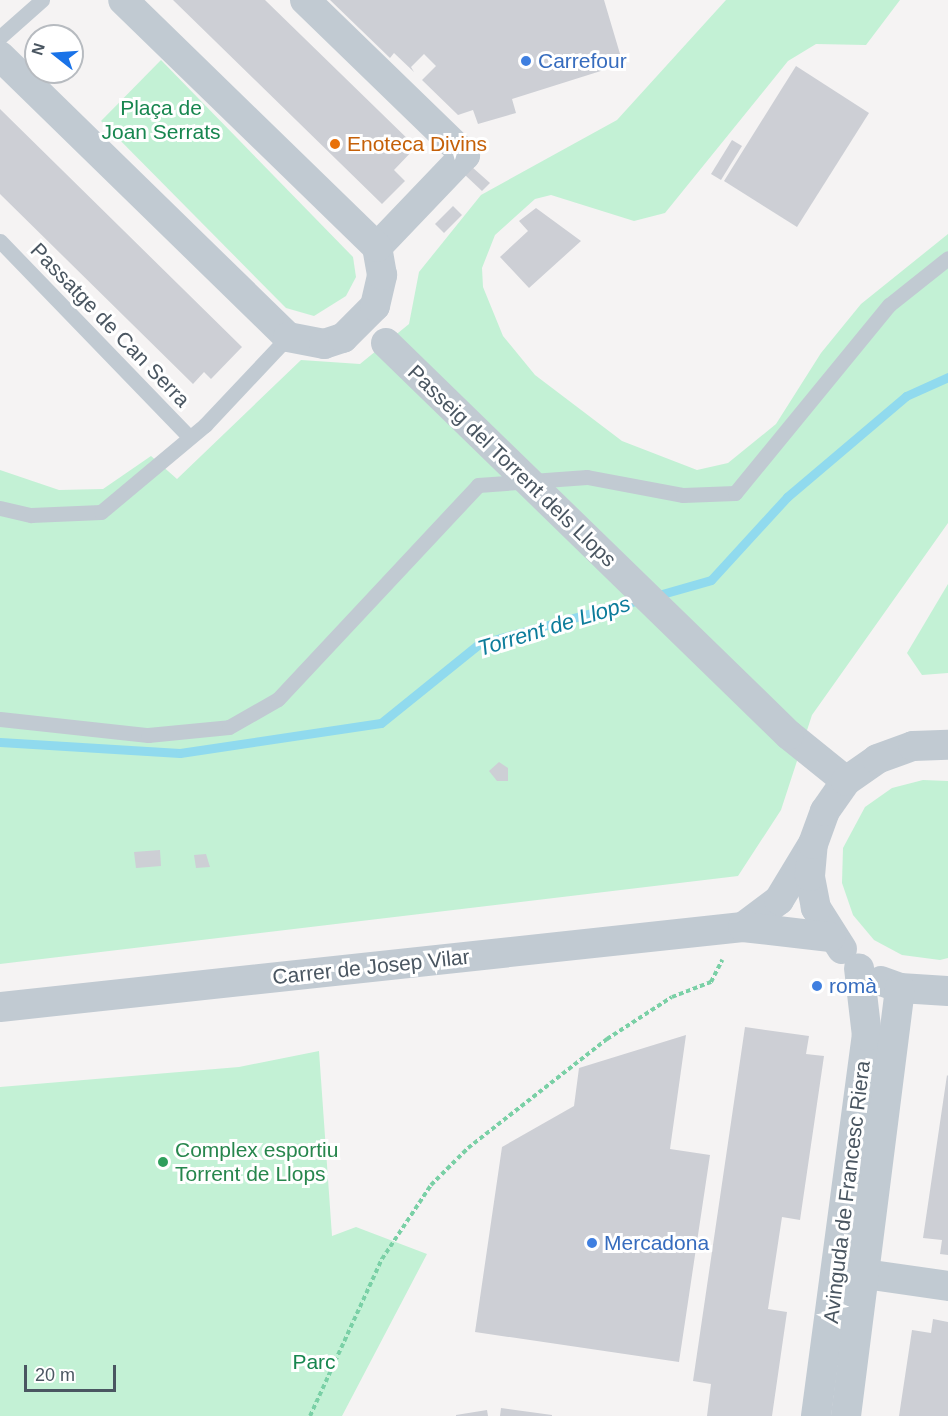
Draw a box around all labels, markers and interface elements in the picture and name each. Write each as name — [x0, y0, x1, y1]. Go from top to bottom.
north arrow — [24, 24, 84, 84]
text: N — [28, 41, 48, 57]
place label: Carrefour — [538, 48, 627, 74]
marker: Carrefour — [519, 54, 533, 68]
park label: Plaça de Joan Serrats — [101, 95, 221, 145]
place label: Enoteca Divins — [347, 131, 487, 157]
marker: Enoteca Divins — [328, 137, 342, 151]
street label: Passatge de Can Serra — [25, 238, 195, 412]
street label: Passeig del Torrent dels Llops — [402, 360, 622, 572]
water label: Torrent de Llops — [475, 590, 633, 662]
street label: Carrer de Josep Vilar — [271, 944, 471, 990]
place label: romà — [829, 973, 877, 999]
marker: romà — [810, 979, 824, 993]
street label: Avinguda de Francesc Riera — [818, 1059, 876, 1325]
place label: Complex esportiu Torrent de Llops — [175, 1137, 338, 1187]
marker: Complex esportiu Torrent de Llops — [156, 1155, 170, 1169]
place label: Mercadona — [604, 1230, 709, 1256]
marker: Mercadona — [585, 1236, 599, 1250]
park label: Parc — [292, 1349, 336, 1375]
scale bar — [27, 1353, 118, 1391]
text: 20 m — [35, 1365, 75, 1385]

